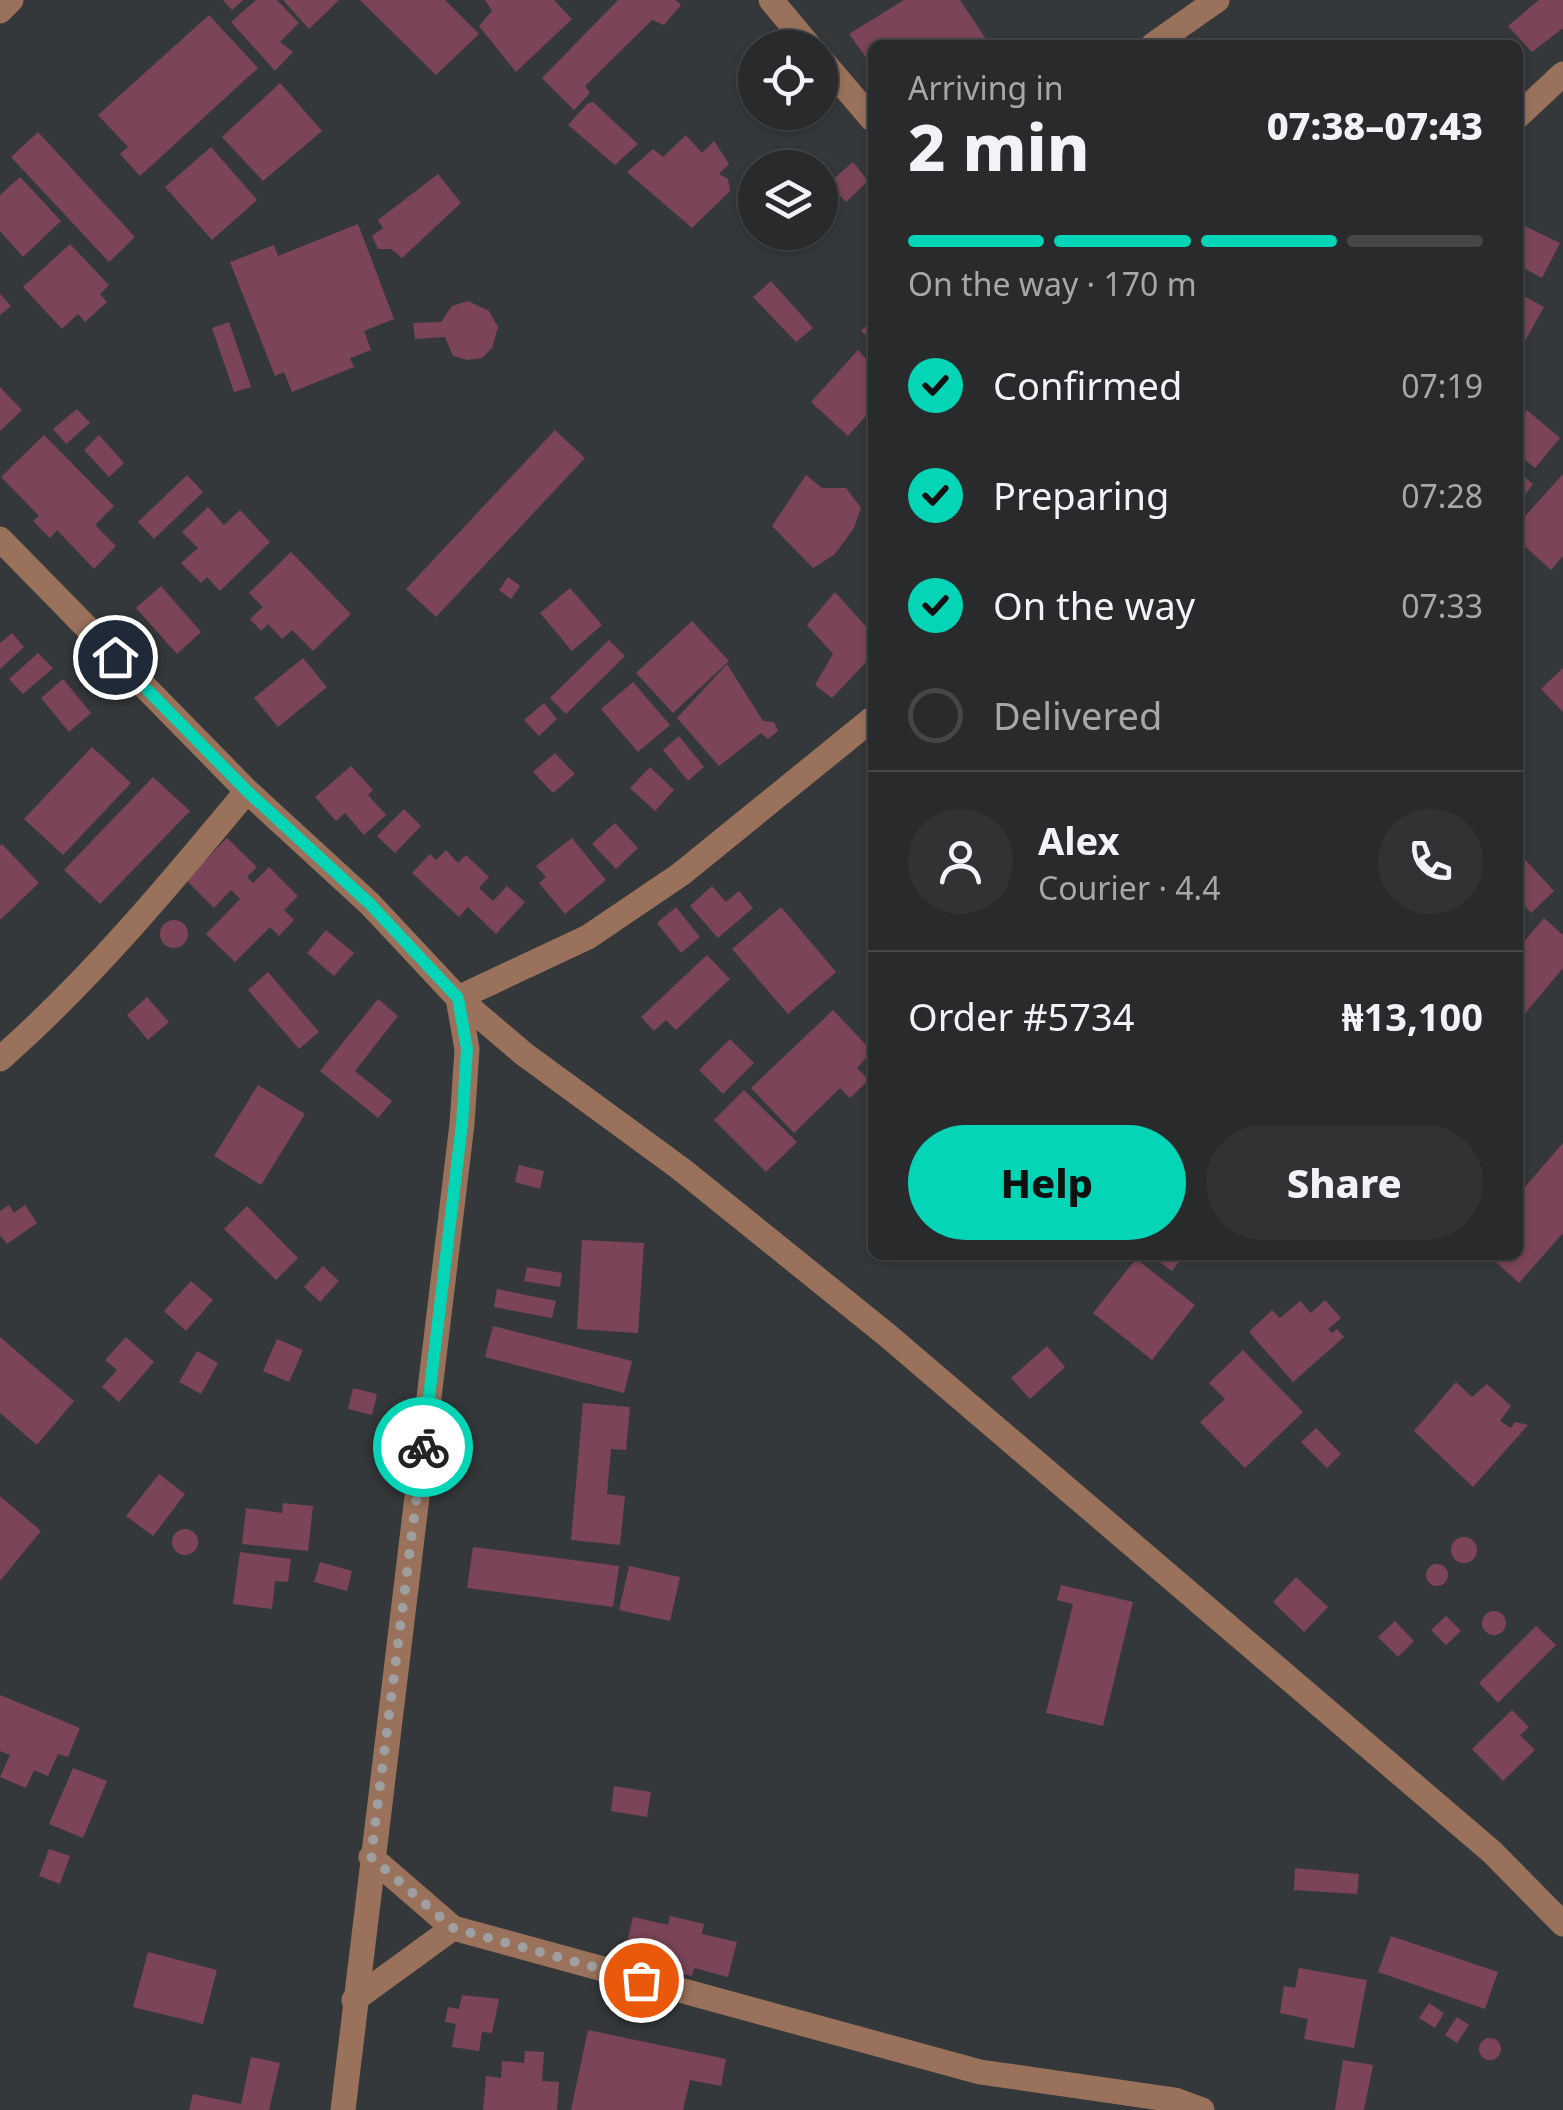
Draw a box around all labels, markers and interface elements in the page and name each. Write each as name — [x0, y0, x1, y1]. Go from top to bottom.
map controls — [738, 30, 838, 250]
button: locate — [738, 30, 838, 130]
text: Arriving in — [908, 66, 1063, 109]
text: 07:38–07:43 — [1267, 99, 1483, 151]
text: 2 min — [908, 102, 1090, 190]
button: layers — [738, 150, 838, 250]
text: On the way · 170 m — [908, 262, 1197, 305]
icon: check — [908, 358, 963, 413]
text: Confirmed — [993, 359, 1182, 411]
text: 07:19 — [1401, 364, 1483, 407]
icon: check — [908, 468, 963, 523]
text: Preparing — [993, 469, 1169, 521]
text: 07:28 — [1401, 474, 1483, 517]
icon: check — [908, 578, 963, 633]
text: On the way — [993, 579, 1195, 631]
text: 07:33 — [1401, 584, 1483, 627]
pin — [73, 615, 158, 700]
icon: home — [88, 630, 143, 685]
text: Delivered — [993, 689, 1162, 741]
button: person — [908, 809, 1013, 914]
button: phone — [1378, 809, 1483, 914]
text: Alex — [1038, 814, 1120, 866]
text: Courier · 4.4 — [1038, 866, 1221, 909]
text: Order #5734 — [908, 990, 1134, 1042]
text: ₦13,100 — [1342, 990, 1483, 1042]
button: Help — [908, 1125, 1186, 1240]
button: Share — [1206, 1125, 1483, 1240]
courier — [373, 1397, 473, 1497]
icon: bike — [396, 1420, 451, 1475]
pin — [599, 1938, 684, 2023]
icon: bag — [614, 1953, 669, 2008]

